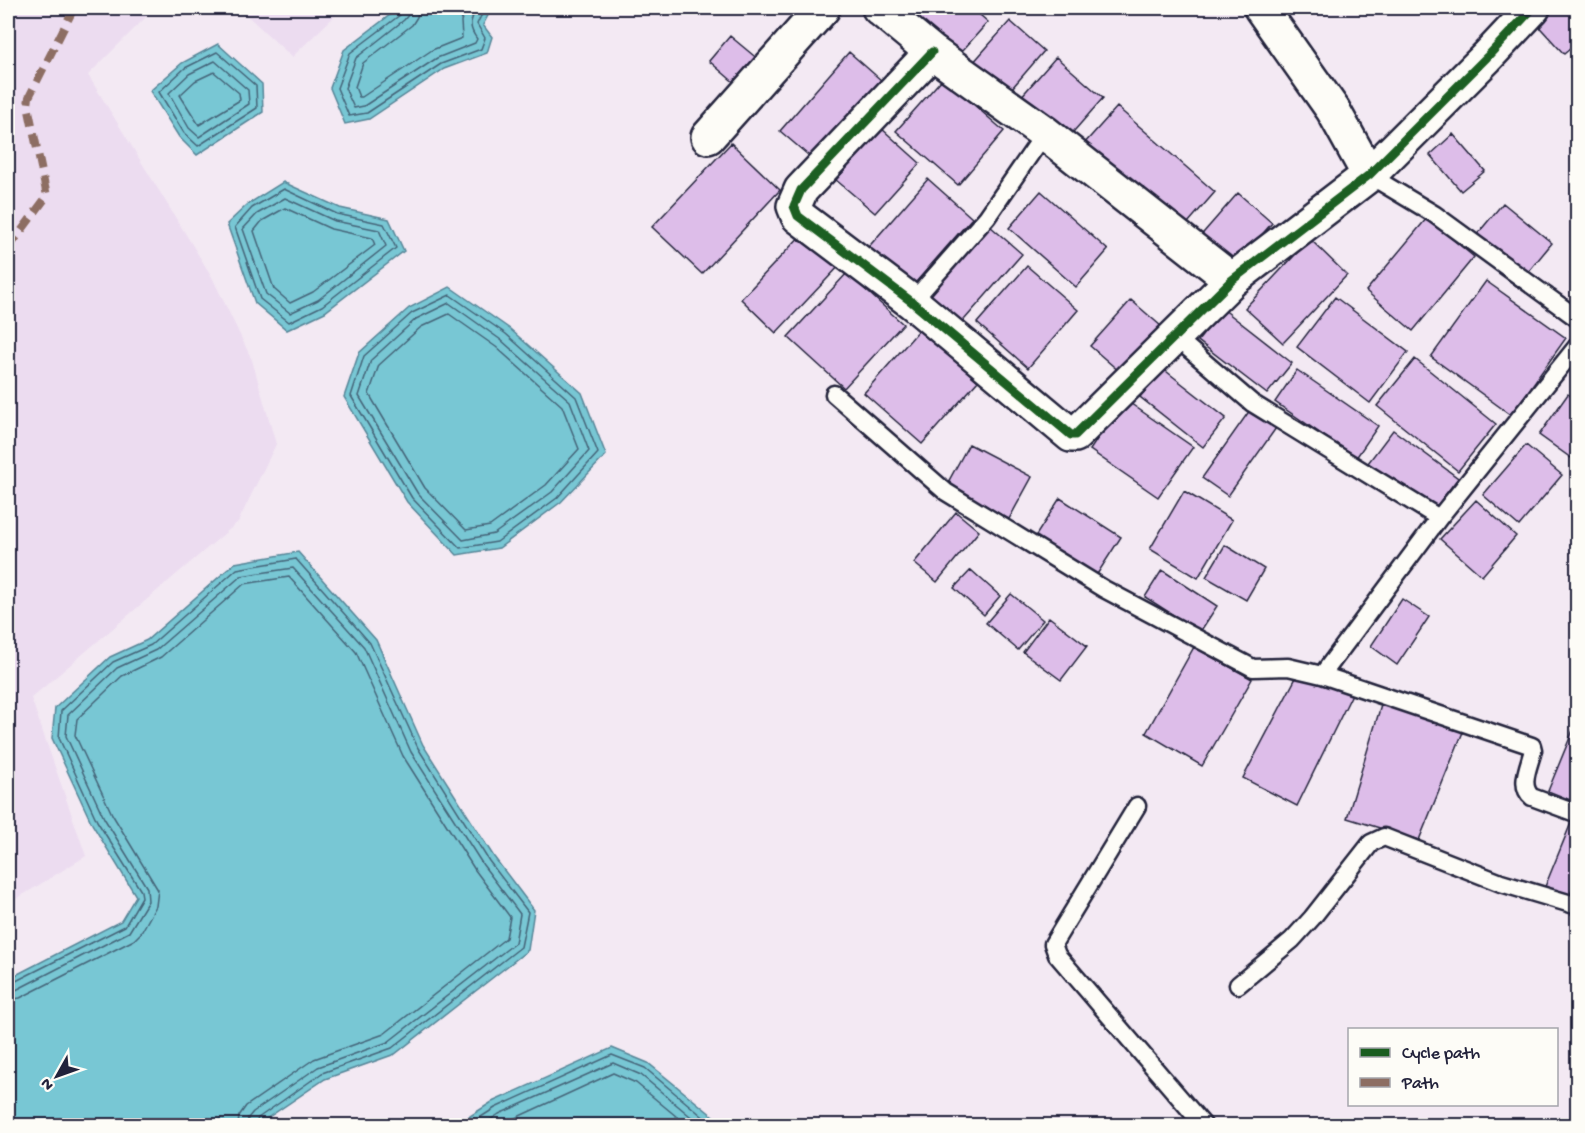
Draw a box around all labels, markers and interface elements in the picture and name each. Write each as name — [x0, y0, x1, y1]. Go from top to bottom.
legend — [1348, 1028, 1558, 1106]
text: Cycle path — [1402, 1044, 1480, 1065]
north arrow — [27, 1046, 87, 1106]
text: N — [37, 1073, 59, 1094]
text: Path — [1401, 1074, 1439, 1095]

